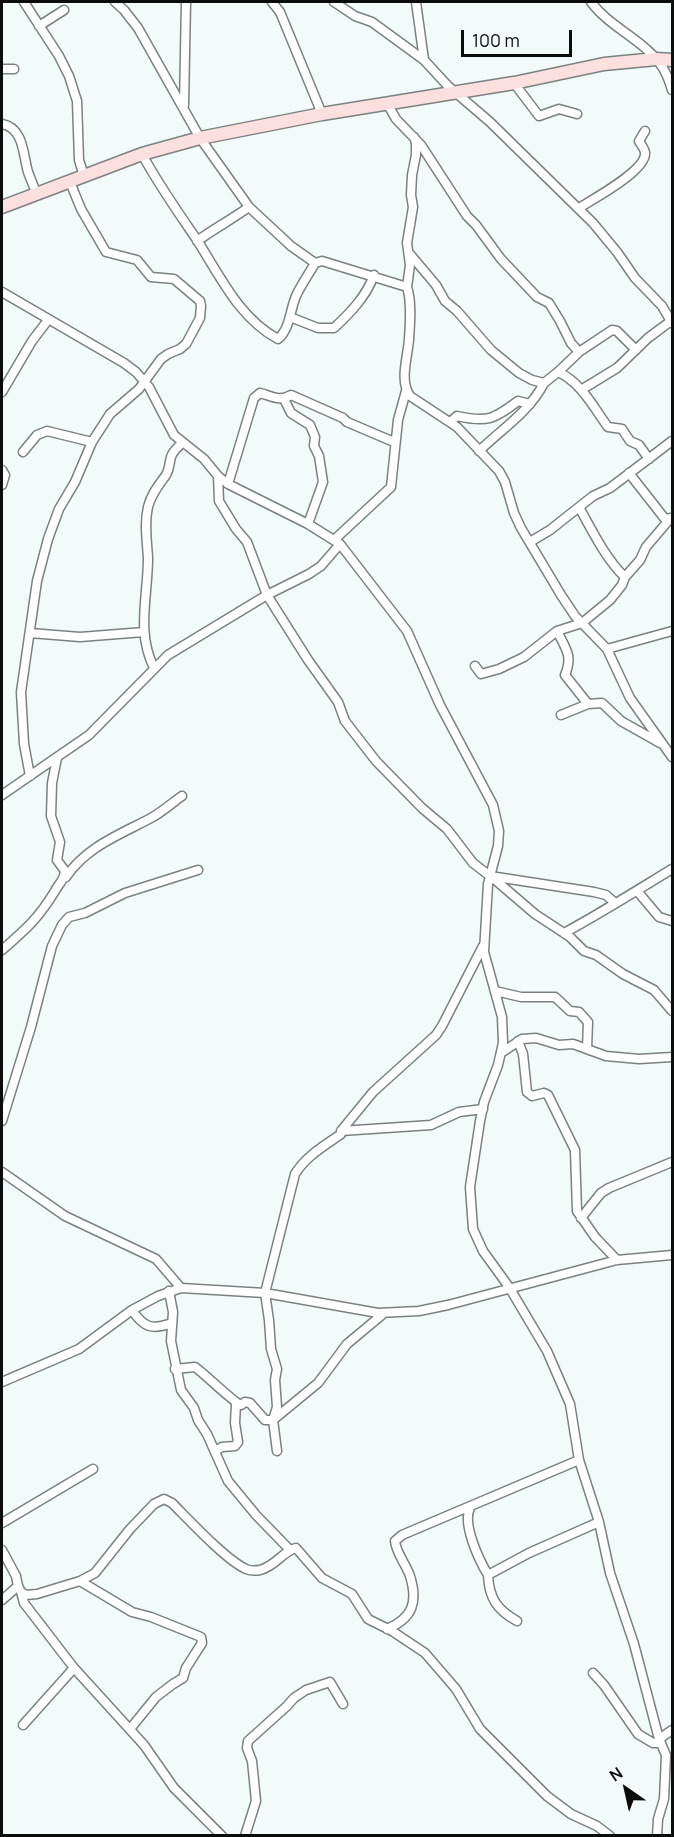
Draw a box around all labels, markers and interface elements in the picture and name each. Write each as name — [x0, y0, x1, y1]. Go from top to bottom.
scale bar — [464, 18, 575, 56]
text: 100 m — [472, 28, 520, 52]
north arrow — [596, 1759, 656, 1819]
text: N — [605, 1762, 627, 1786]

